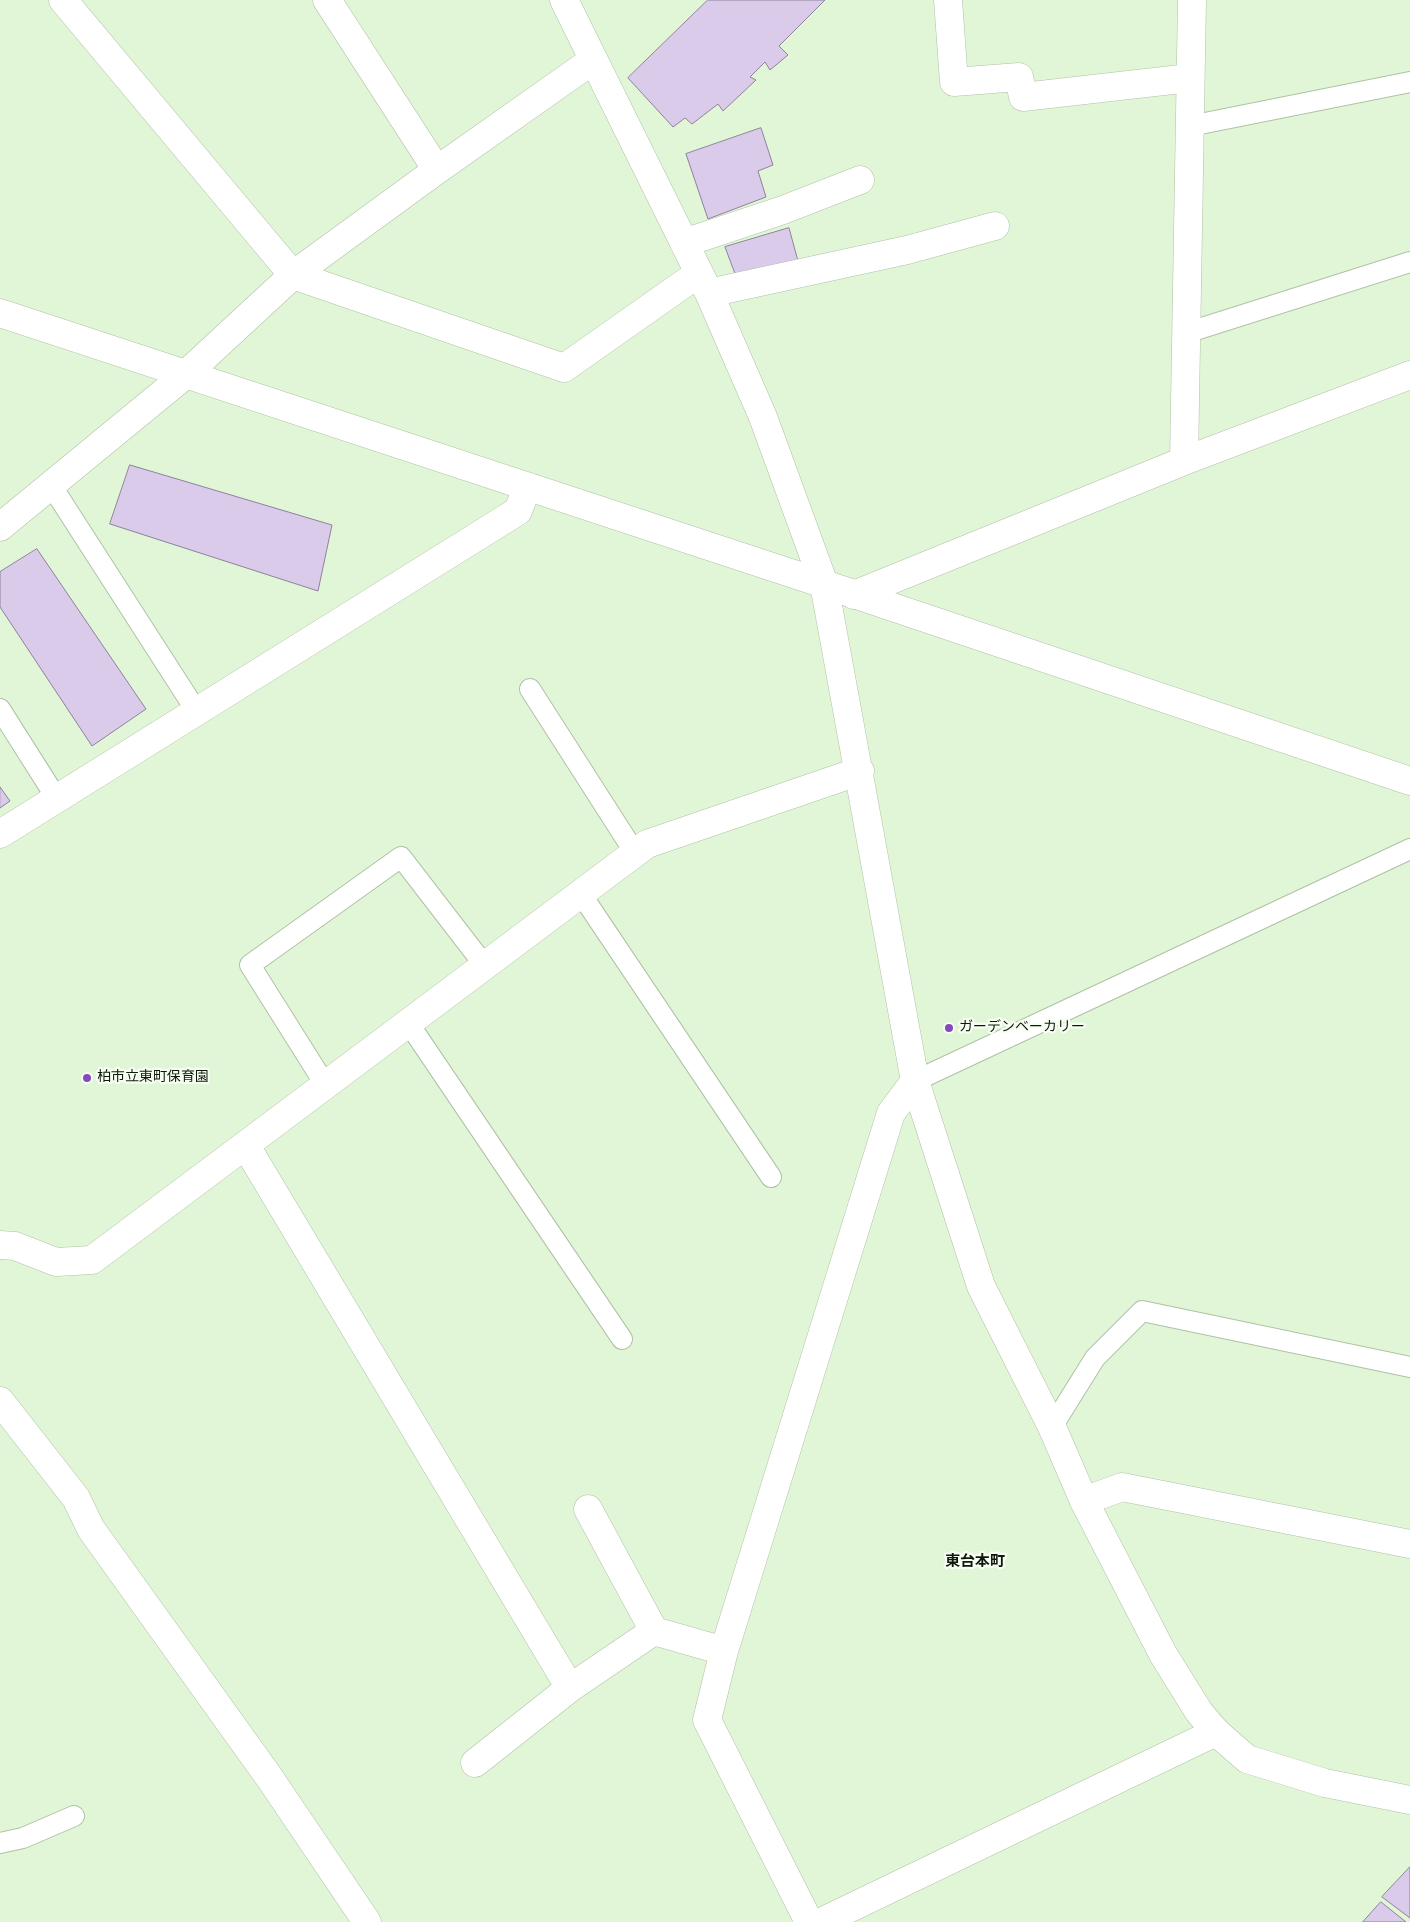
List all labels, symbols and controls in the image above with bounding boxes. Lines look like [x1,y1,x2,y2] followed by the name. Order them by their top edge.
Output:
[959,1020,1085,1036] place label: ガーデンベーカリー
[943,1022,955,1034] marker: ガーデンベーカリー
[97,1070,209,1086] place label: 柏市立東町保育園
[81,1072,93,1084] marker: 柏市立東町保育園
[945,1554,1005,1572] district label: 東台本町

